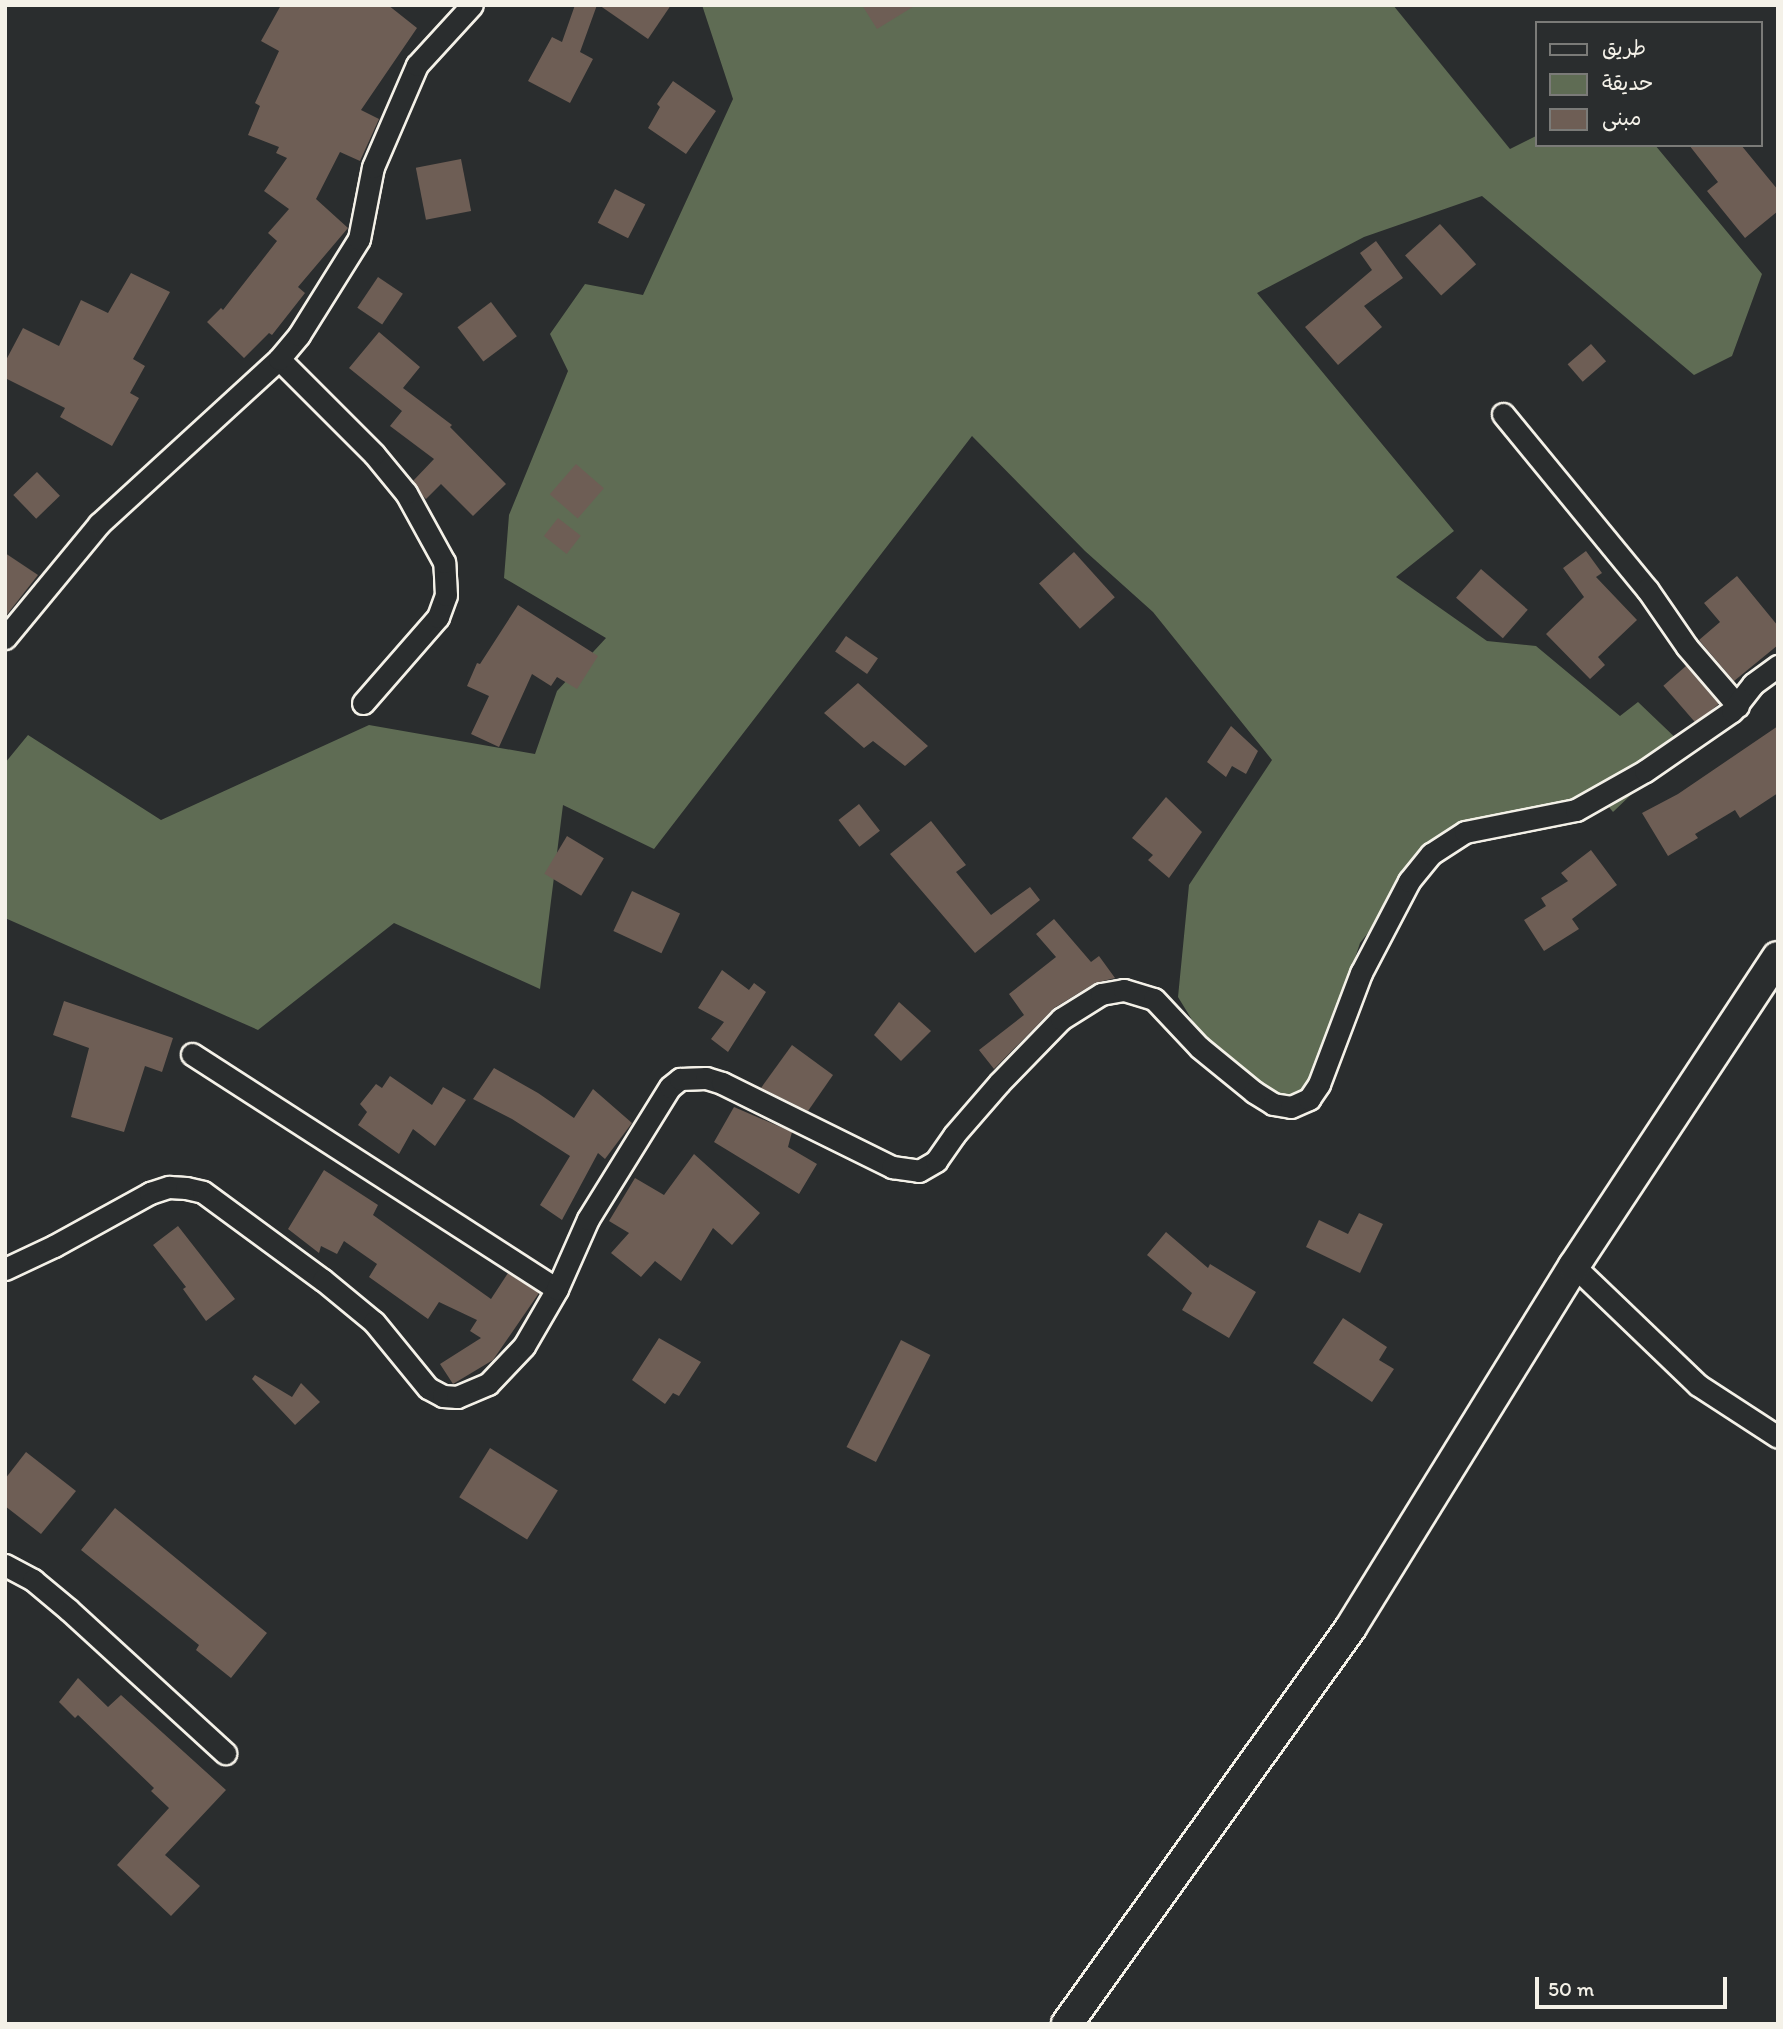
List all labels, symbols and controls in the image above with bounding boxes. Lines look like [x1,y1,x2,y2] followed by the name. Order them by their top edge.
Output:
[1534,21,1762,147] legend
[1602,35,1646,60] text: طريق
[1602,70,1653,95] text: حديقة
[1602,105,1641,130] text: مبنى
[1538,1962,1730,2006] scale bar
[1548,1976,1594,2001] text: 50 m

